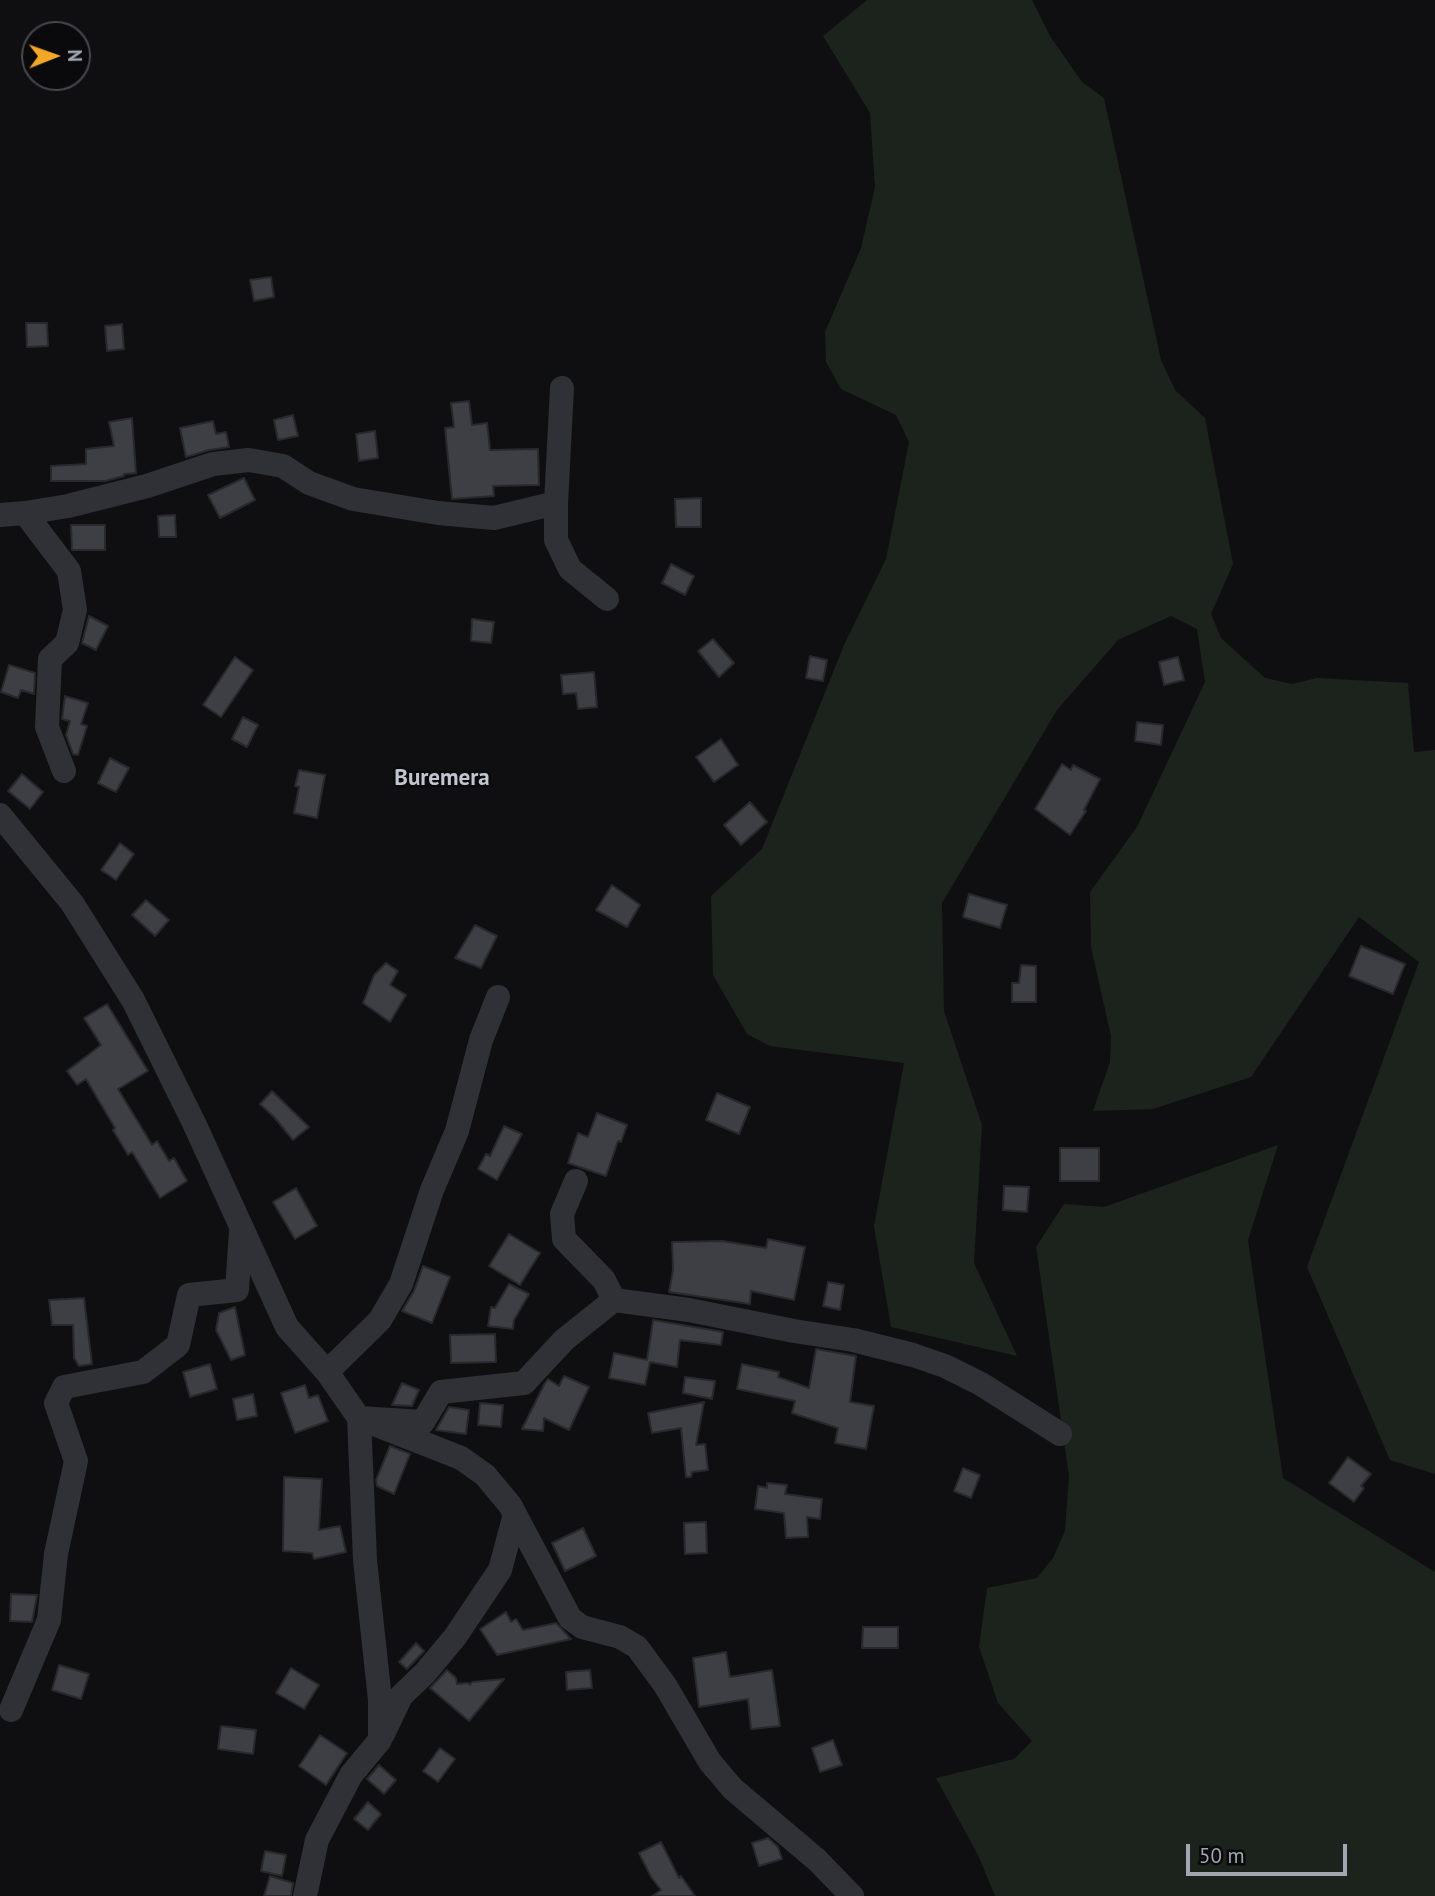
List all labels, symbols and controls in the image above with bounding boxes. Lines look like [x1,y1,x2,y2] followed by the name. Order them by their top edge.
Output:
[21,21,91,91] north arrow
[63,49,87,62] text: N
[394,764,490,792] district label: Buremera
[1190,1829,1351,1873] scale bar
[1199,1842,1245,1869] text: 50 m

